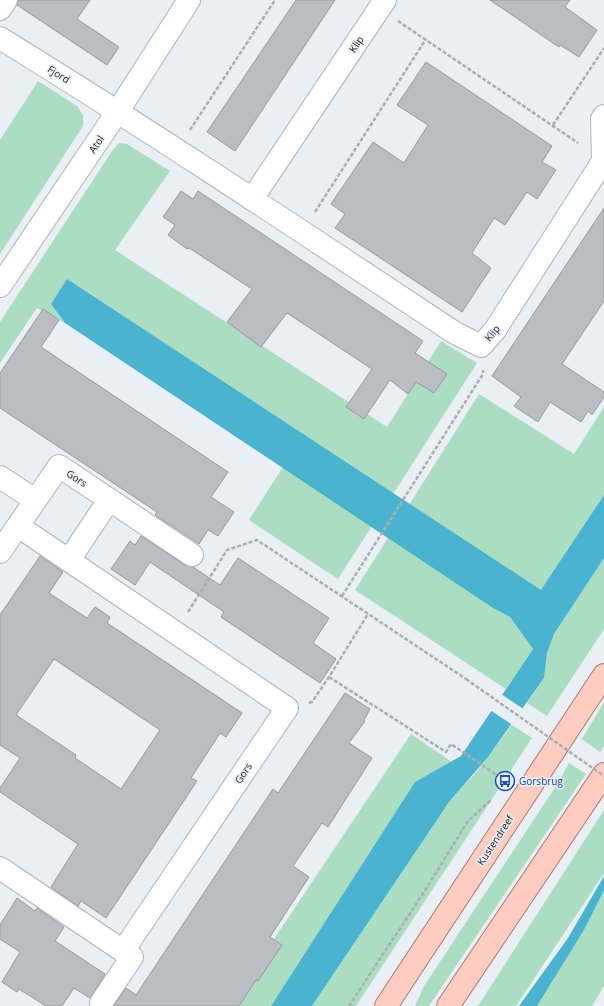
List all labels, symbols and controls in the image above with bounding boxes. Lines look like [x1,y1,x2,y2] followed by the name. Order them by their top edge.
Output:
[345,33,367,55] street label: Klip
[45,62,73,86] street label: Fjord
[85,132,107,156] street label: Atol
[481,322,503,344] street label: Klip
[64,466,90,490] street label: Gors
[231,760,255,786] street label: Gors
[494,770,516,792] bus stop icon: Gorsbrug
[519,774,563,788] place label: Gorsbrug
[474,812,517,868] street label: Kustendreef

